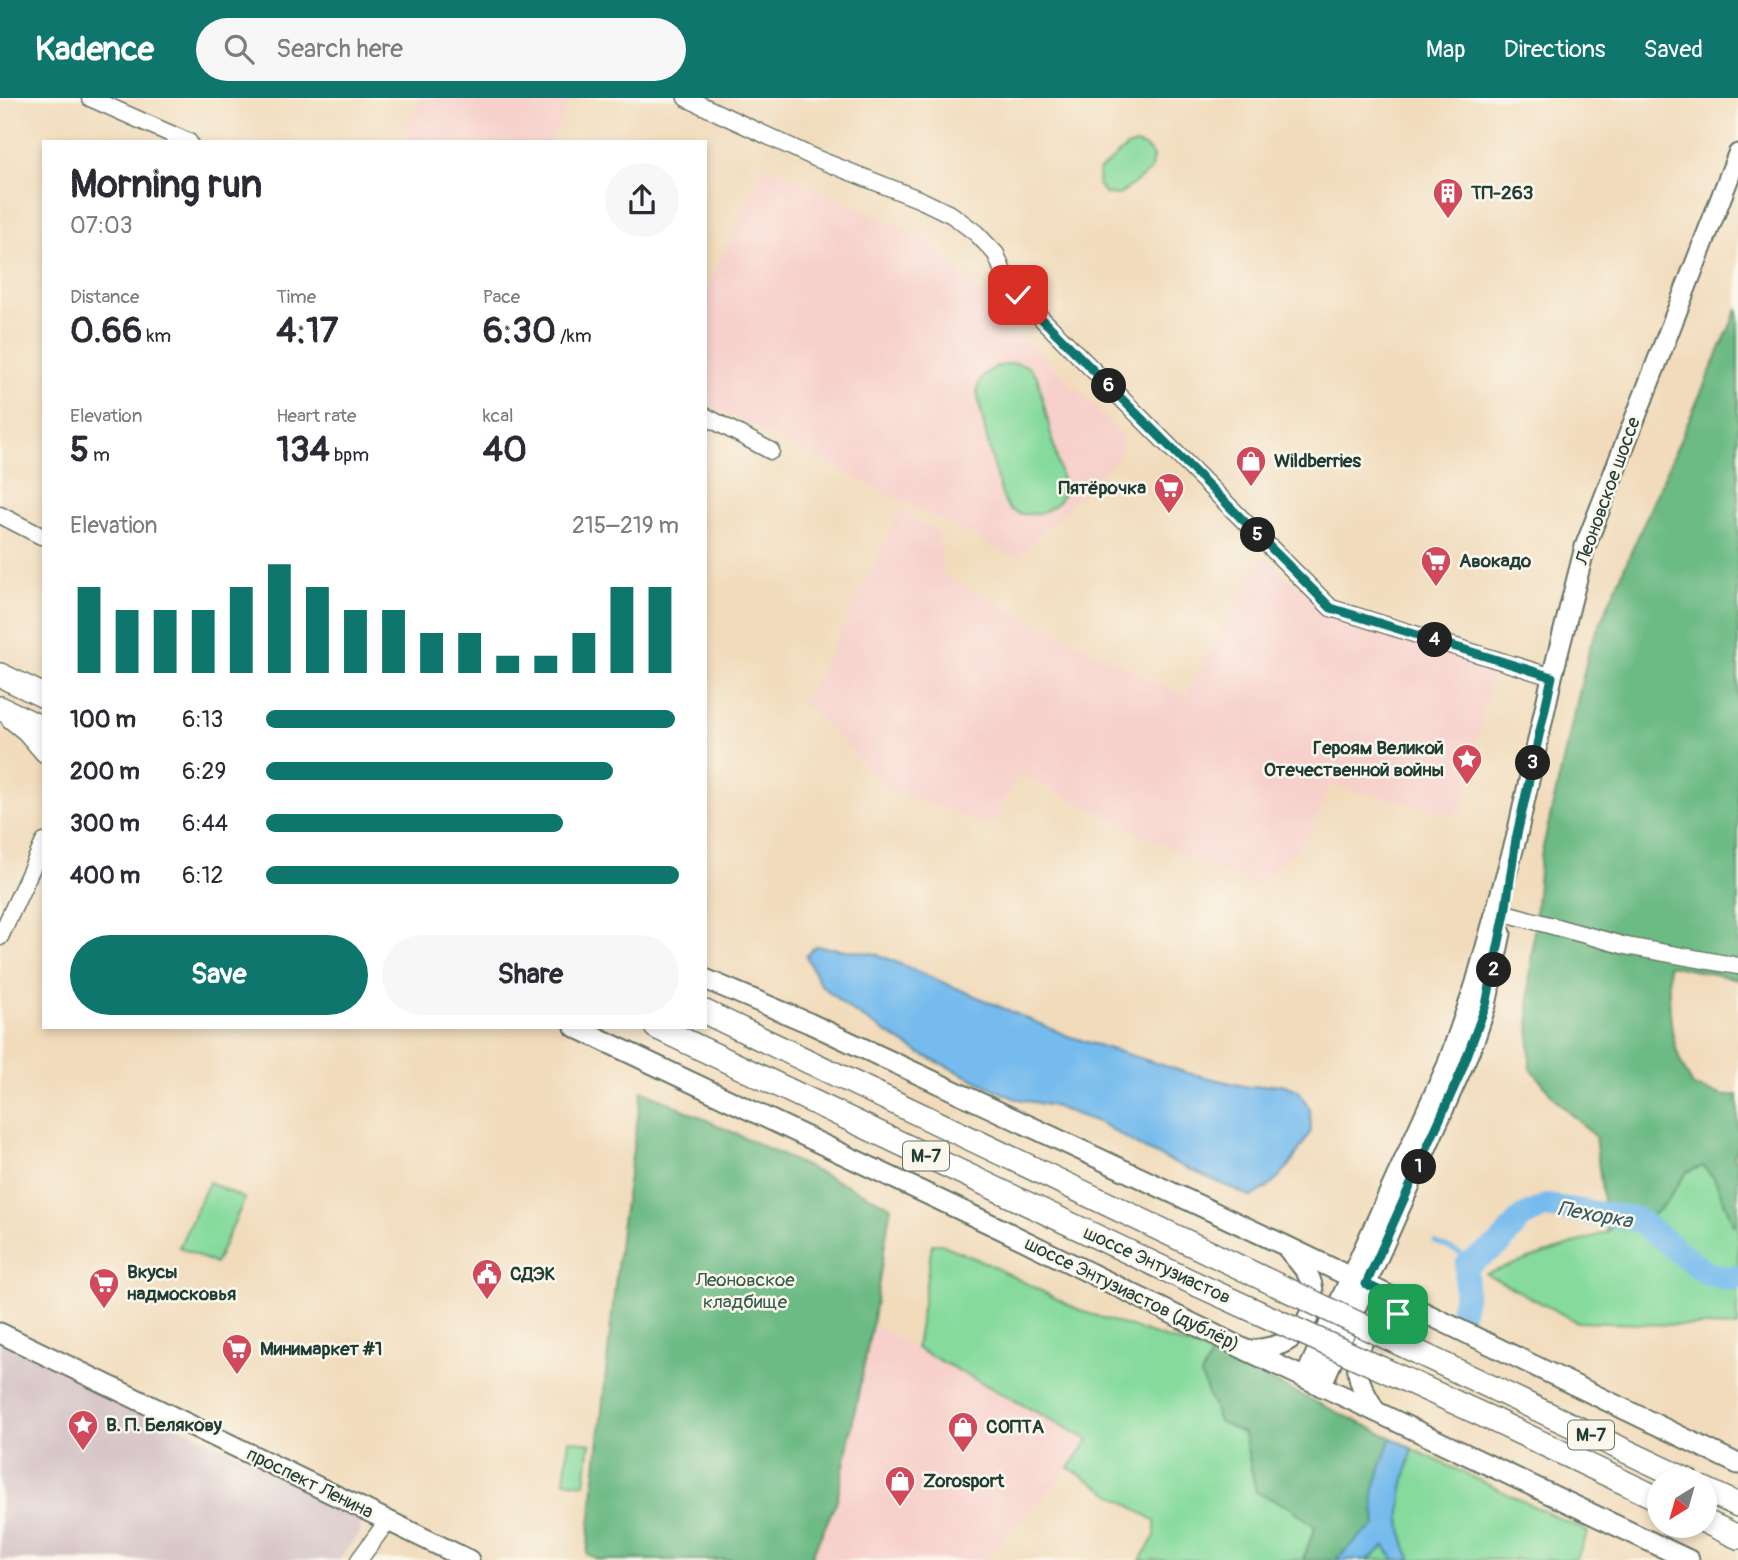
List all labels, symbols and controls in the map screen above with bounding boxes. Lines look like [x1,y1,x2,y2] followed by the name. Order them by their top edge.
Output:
[196,18,686,81] search box
[35,29,154,70] text: Kadence
[220,30,258,68] icon: search
[276,33,403,65] text: Search here
[1426,35,1466,64] text: Map
[1504,35,1605,64] text: Directions
[1643,35,1703,64] text: Saved
[70,161,262,209] text: Morning run
[605,163,679,237] button: share
[1431,176,1465,220] building icon: ТП-263
[1470,181,1533,205] place label: ТП-263
[70,211,133,240] text: 07:03
[988,265,1048,325] pin
[999,276,1037,314] icon: check
[70,285,139,309] text: Distance
[276,285,316,309] text: Time
[483,285,520,309] text: Pace
[70,309,142,353] text: 0.66
[276,309,338,353] text: 4:17
[483,309,556,353] text: 6:30
[142,324,171,348] text: km
[556,324,592,348] text: /km
[1092,368,1126,404] pin: 6
[1103,373,1114,397] text: 6
[70,404,142,428] text: Elevation
[276,404,356,428] text: Heart rate
[483,404,514,428] text: kcal
[1570,413,1646,569] street label: Леоновское шоссе
[70,428,89,472] text: 5
[276,428,330,472] text: 134
[483,428,527,472] text: 40
[89,443,110,467] text: m
[330,443,369,467] text: bpm
[1234,444,1268,488] shop icon: Wildberries
[1274,449,1361,473] place label: Wildberries
[1152,471,1186,515] supermarket icon: Пятёрочка
[1058,476,1146,500] place label: Пятёрочка
[70,511,158,540] text: Elevation
[572,511,679,540] text: 215–219 m
[1240,518,1276,552] pin: 5
[1252,522,1263,546] text: 5
[1419,544,1453,588] supermarket icon: Авокадо
[1459,549,1532,573] place label: Авокадо
[1418,622,1452,658] pin: 4
[1429,627,1440,651] text: 4
[70,705,136,734] text: 100 m
[182,705,223,734] text: 6:13
[1264,736,1444,782] place label: Героям Великой Отечественной войны
[1450,742,1484,786] place icon: Героям Великой Отечественной войны
[1516,746,1550,780] pin: 3
[1527,750,1538,774] text: 3
[70,757,140,786] text: 200 m
[182,757,226,786] text: 6:29
[70,809,140,838] text: 300 m
[182,809,228,838] text: 6:44
[70,861,140,890] text: 400 m
[182,861,223,890] text: 6:12
[70,935,368,1015] button: Save
[382,935,679,1015] button: Share
[1476,952,1512,988] pin: 2
[1488,957,1499,981] text: 2
[903,1142,949,1170] road number: М-7
[1402,1150,1436,1184] pin: 1
[1415,1154,1422,1178] text: 1
[1556,1195,1636,1235] water label: Пехорка
[1080,1220,1234,1310] street label: шоссе Энтузиастов
[1021,1231,1243,1357] street label: шоссе Энтузиастов (дублёр)
[470,1257,504,1301] public building icon: СДЭК
[127,1260,236,1306] place label: Вкусы надмосковья
[510,1262,556,1286] place label: СДЭК
[87,1266,121,1310] supermarket icon: Вкусы надмосковья
[694,1268,795,1314] park label: Леоновское кладбище
[1368,1284,1428,1344] pin
[1379,1295,1417,1333] icon: arrive
[220,1332,254,1376] supermarket icon: Минимаркет #1
[260,1337,383,1361] place label: Минимаркет #1
[66,1408,100,1452] place icon: В. П. Белякову
[946,1410,980,1454] shop icon: СОПТА
[106,1413,223,1437] place label: В. П. Белякову
[986,1415,1045,1439] place label: СОПТА
[1568,1420,1614,1450] road number: М-7
[243,1442,377,1524] street label: проспект Ленина
[883,1464,917,1508] shop icon: Zorosport
[1647,1468,1717,1538] north arrow
[1647,1468,1717,1538] map controls
[923,1469,1005,1493] place label: Zorosport

